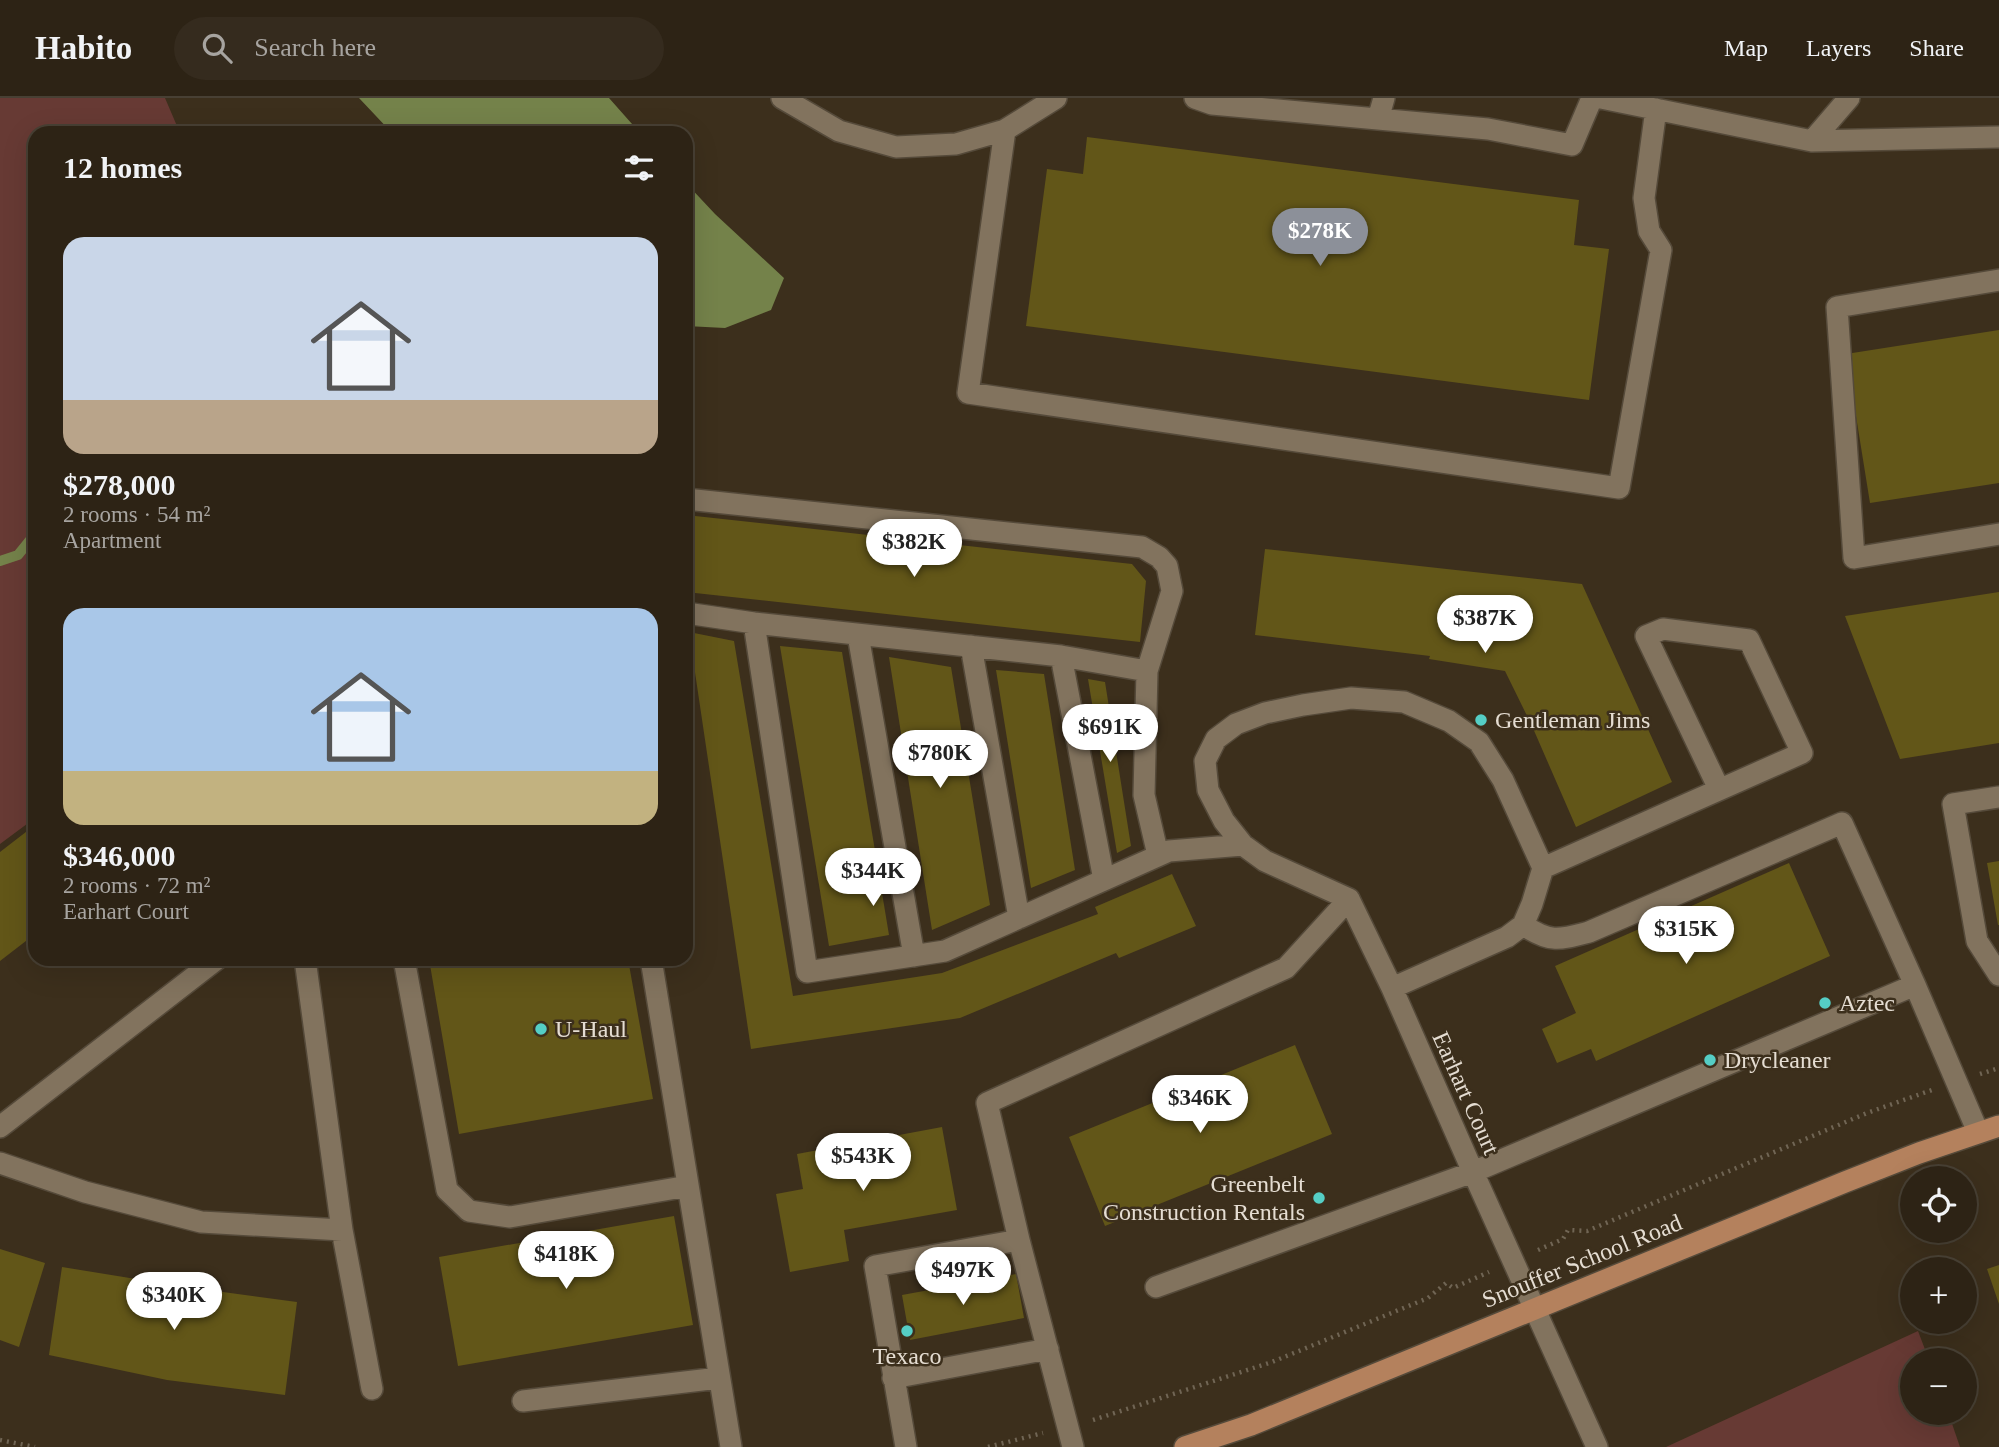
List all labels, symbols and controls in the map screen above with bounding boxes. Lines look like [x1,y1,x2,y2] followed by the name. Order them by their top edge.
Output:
[174,17,664,80] search box
[198,29,236,67] icon: search
[35,30,132,66] text: Habito
[254,33,376,62] text: Search here
[1724,35,1768,61] text: Map
[1806,35,1871,61] text: Layers
[1909,35,1964,61] text: Share
[620,149,658,187] icon: filters
[63,151,182,184] text: 12 homes
[1271,208,1369,268] pin: $278K
[1288,218,1352,243] text: $278K
[298,283,424,409] icon: home
[63,468,176,501] text: $278,000
[63,502,210,527] text: 2 rooms · 54 m²
[865,519,963,579] pin: $382K
[63,528,161,553] text: Apartment
[882,529,946,554] text: $382K
[1436,596,1534,655] pin: $387K
[1453,605,1517,630] text: $387K
[298,654,424,780] icon: home
[1061,704,1159,764] pin: $691K
[1495,707,1650,733] place label: Gentleman Jims
[1473,712,1489,728] marker: Gentleman Jims
[1078,714,1142,739] text: $691K
[891,730,989,790] pin: $780K
[908,740,972,765] text: $780K
[63,839,176,872] text: $346,000
[824,848,922,908] pin: $344K
[841,858,905,883] text: $344K
[63,873,210,898] text: 2 rooms · 72 m²
[63,899,189,924] text: Earhart Court
[1637,906,1735,966] pin: $315K
[1654,916,1718,941] text: $315K
[1839,990,1895,1016] place label: Aztec
[1817,995,1833,1011] marker: Aztec
[555,1016,627,1042] place label: U-Haul
[533,1021,549,1037] marker: U-Haul
[1427,1028,1505,1159] street label: Earhart Court
[1724,1047,1831,1073] place label: Drycleaner
[1702,1052,1718,1068] marker: Drycleaner
[1151,1076,1249,1135] pin: $346K
[1168,1085,1232,1110] text: $346K
[814,1134,912,1193] pin: $543K
[831,1143,895,1168] text: $543K
[1900,1166,1977,1425] map controls
[1900,1166,1977,1243] button: locate
[1103,1171,1305,1225] place label: Greenbelt Construction Rentals
[1311,1190,1327,1206] marker: Greenbelt Construction Rentals
[1478,1209,1686,1313] street label: Snouffer School Road
[517,1232,615,1291] pin: $418K
[534,1241,598,1266] text: $418K
[914,1248,1012,1307] pin: $497K
[931,1257,995,1282] text: $497K
[1900,1257,1977,1334] button: +
[125,1272,223,1332] pin: $340K
[142,1282,206,1307] text: $340K
[899,1323,915,1339] marker: Texaco
[873,1343,941,1369] place label: Texaco
[1900,1348,1977,1425] button: −

